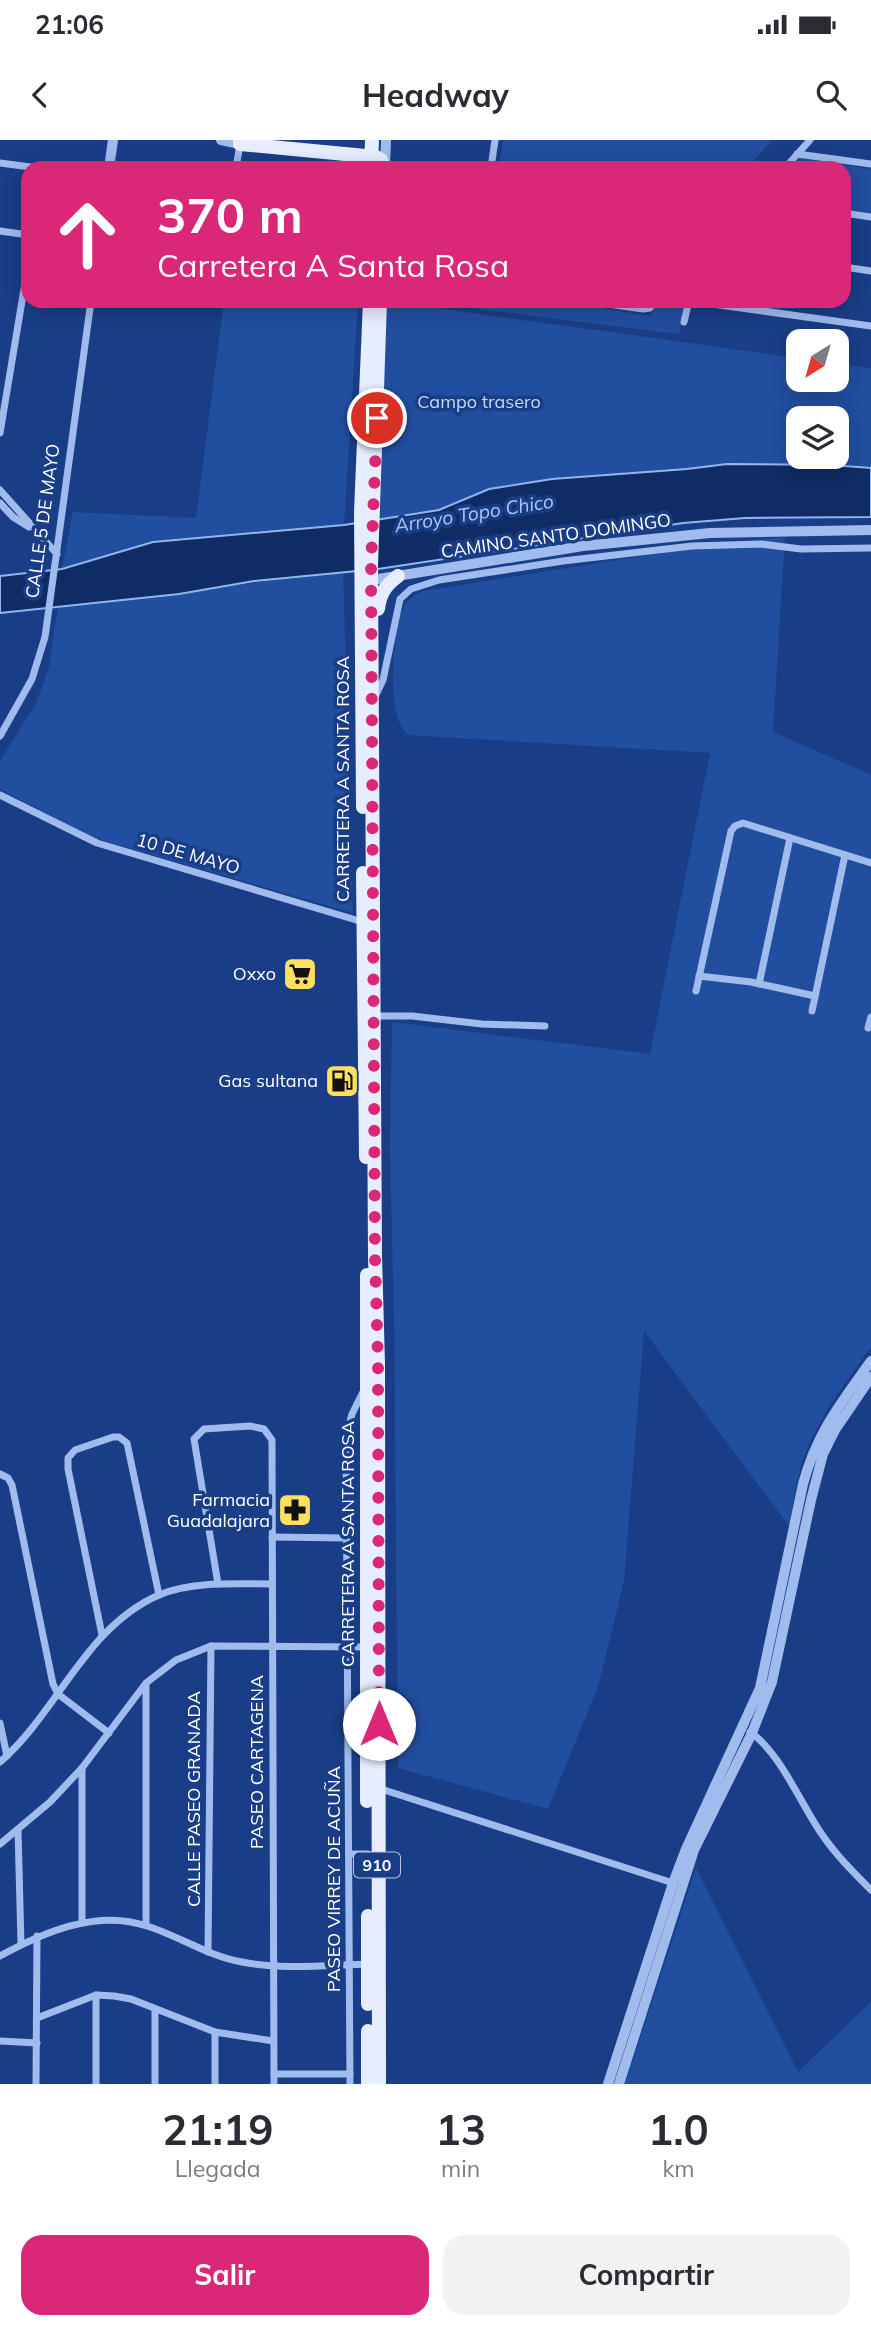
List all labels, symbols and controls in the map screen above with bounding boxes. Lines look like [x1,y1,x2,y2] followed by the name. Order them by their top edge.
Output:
[35,8,104,41] text: 21:06
[362,75,509,115] text: Headway
[21,76,59,114] icon: back
[812,76,850,114] icon: search
[157,184,303,245] text: 370 m
[42,189,133,280] icon: ahead
[157,245,509,285] text: Carretera A Santa Rosa
[786,329,849,392] north arrow
[786,329,849,469] map controls
[347,388,407,448] pin
[417,390,541,413] park label: Campo trasero
[358,399,396,437] icon: arrive
[786,406,849,469] button: layers
[20,442,65,600] street label: CALLE 5 DE MAYO
[392,489,555,538] water label: Arroyo Topo Chico
[440,508,672,563] street label: CAMINO SANTO DOMINGO
[331,656,354,902] street label: CARRETERA A SANTA ROSA
[134,828,243,879] street label: 10 DE MAYO
[281,955,319,993] supermarket icon: Oxxo
[233,962,276,985] place label: Oxxo
[323,1062,361,1100] fuel station icon: Gas sultana
[218,1069,318,1092] place label: Gas sultana
[336,1421,359,1667] street label: CARRETERA A SANTA ROSA
[167,1488,270,1532] place label: Farmacia Guadalajara
[276,1491,314,1529] pharmacy icon: Farmacia Guadalajara
[245,1675,268,1849] street label: PASEO CARTAGENA
[342,1687,416,1761] position arrow
[182,1691,205,1907] street label: CALLE PASEO GRANADA
[322,1766,345,1992] street label: PASEO VIRREY DE ACUÑA
[354,1852,400,1877] road number: 910
[162,2103,273,2156] text: 21:19
[435,2103,486,2156] text: 13
[648,2103,709,2156] text: 1.0
[175,2154,261,2183] text: Llegada
[441,2154,480,2183] text: min
[662,2154,694,2183] text: km
[21,2235,429,2315] button: Salir
[443,2235,850,2315] button: Compartir

